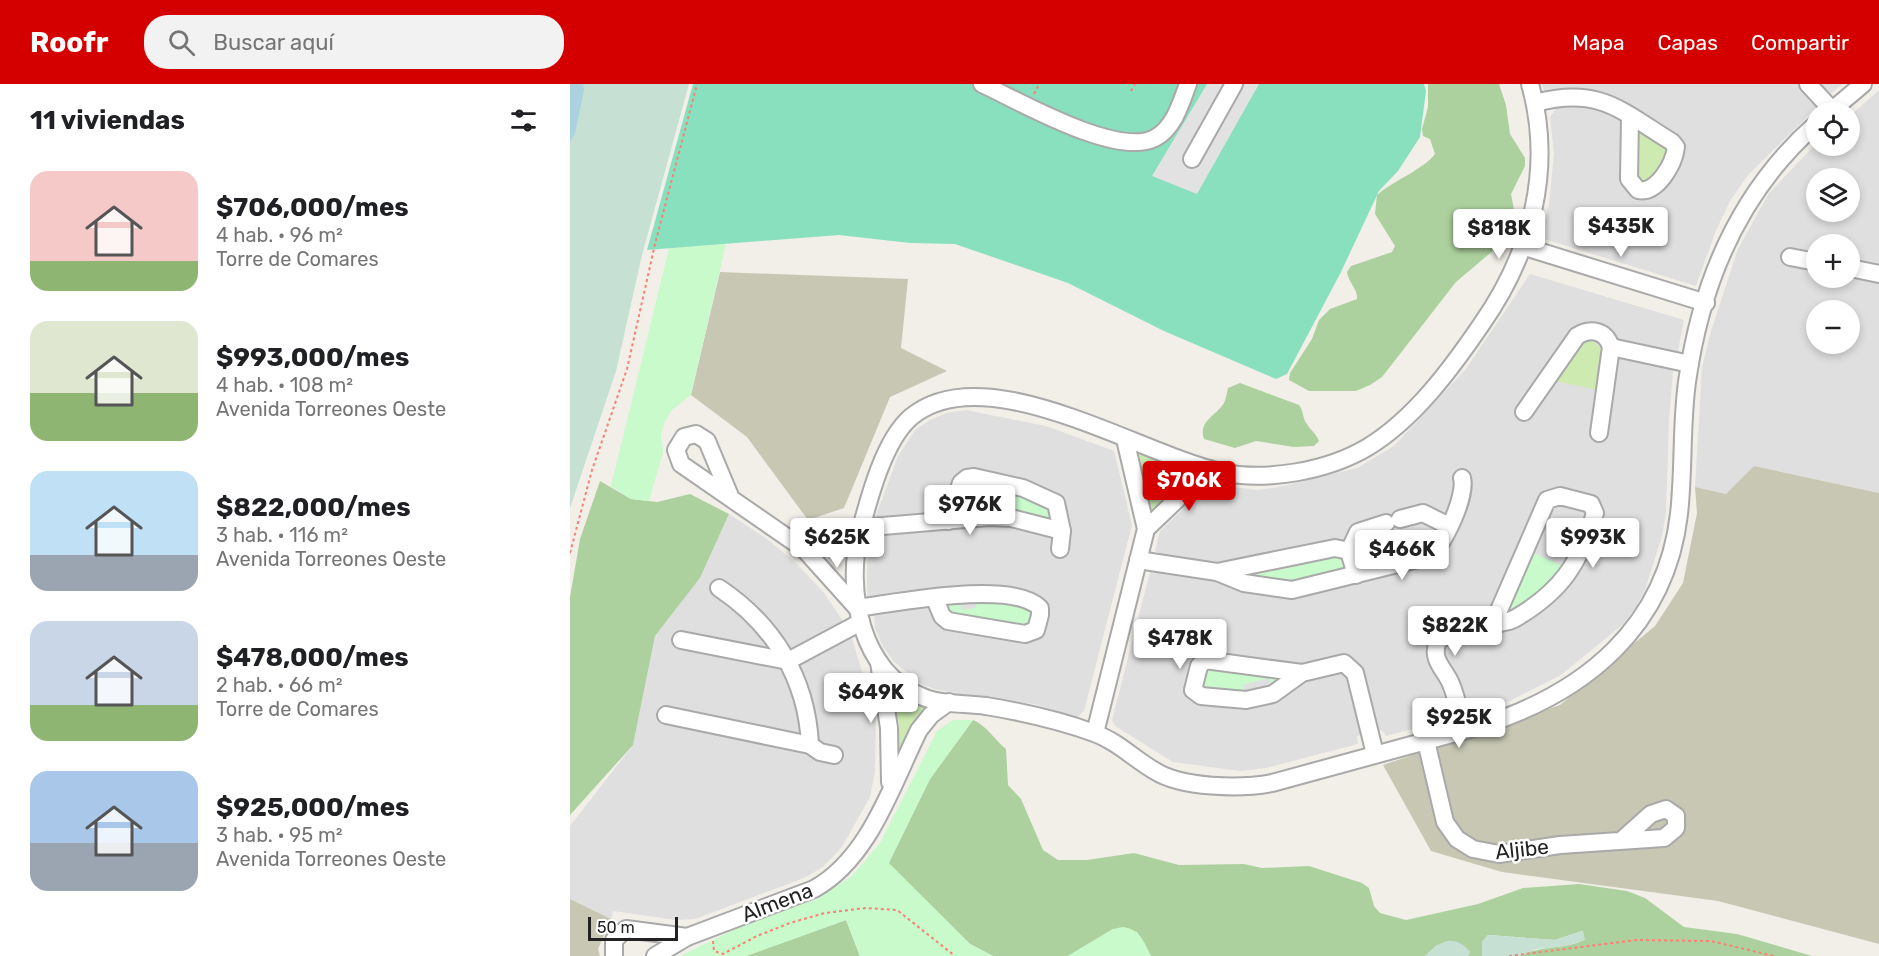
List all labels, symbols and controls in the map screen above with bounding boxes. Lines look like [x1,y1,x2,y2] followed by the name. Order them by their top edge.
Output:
[144,15,564,69] search box
[30,26,108,59] text: Roofr
[165,26,198,59] icon: search
[213,29,334,56] text: Buscar aquí
[1572,30,1625,55] text: Mapa
[1658,30,1718,55] text: Capas
[1751,30,1849,55] text: Compartir
[1806,102,1860,354] map controls
[1806,102,1860,156] button: locate
[507,104,540,137] icon: filters
[30,105,185,136] text: 11 viviendas
[1806,168,1860,222] button: layers
[216,192,409,223] text: $706,000/mes
[78,195,150,267] icon: home
[1579,207,1663,258] pin: $435K
[1457,209,1541,260] pin: $818K
[1588,214,1654,238] text: $435K
[1467,216,1531,240] text: $818K
[216,223,343,247] text: 4 hab. · 96 m²
[1806,234,1860,288] button: +
[216,247,379,271] text: Torre de Comares
[1806,300,1860,354] button: −
[216,342,410,373] text: $993,000/mes
[78,345,150,417] icon: home
[216,373,353,397] text: 4 hab. · 108 m²
[216,397,446,421] text: Avenida Torreones Oeste
[1147,461,1231,512] pin: $706K
[1157,468,1221,492] text: $706K
[928,485,1012,536] pin: $976K
[216,492,411,523] text: $822,000/mes
[938,492,1002,516] text: $976K
[78,495,150,567] icon: home
[795,518,879,569] pin: $625K
[1551,518,1635,569] pin: $993K
[216,523,348,547] text: 3 hab. · 116 m²
[804,525,870,549] text: $625K
[1560,525,1626,549] text: $993K
[1360,530,1444,581] pin: $466K
[1369,537,1435,561] text: $466K
[216,547,446,571] text: Avenida Torreones Oeste
[1413,606,1497,657] pin: $822K
[1422,613,1488,637] text: $822K
[1138,619,1222,670] pin: $478K
[1148,626,1212,650] text: $478K
[216,642,409,673] text: $478,000/mes
[78,645,150,717] icon: home
[216,673,343,697] text: 2 hab. · 66 m²
[829,673,913,724] pin: $649K
[838,680,904,704] text: $649K
[216,697,379,721] text: Torre de Comares
[1417,698,1501,749] pin: $925K
[1426,705,1492,729] text: $925K
[216,792,409,823] text: $925,000/mes
[78,795,150,867] icon: home
[216,823,343,847] text: 3 hab. · 95 m²
[1494,834,1550,864] street label: Aljibe
[216,847,446,871] text: Avenida Torreones Oeste
[738,877,816,927] street label: Almena
[588,914,678,942] scale bar
[597,918,635,937] text: 50 m

